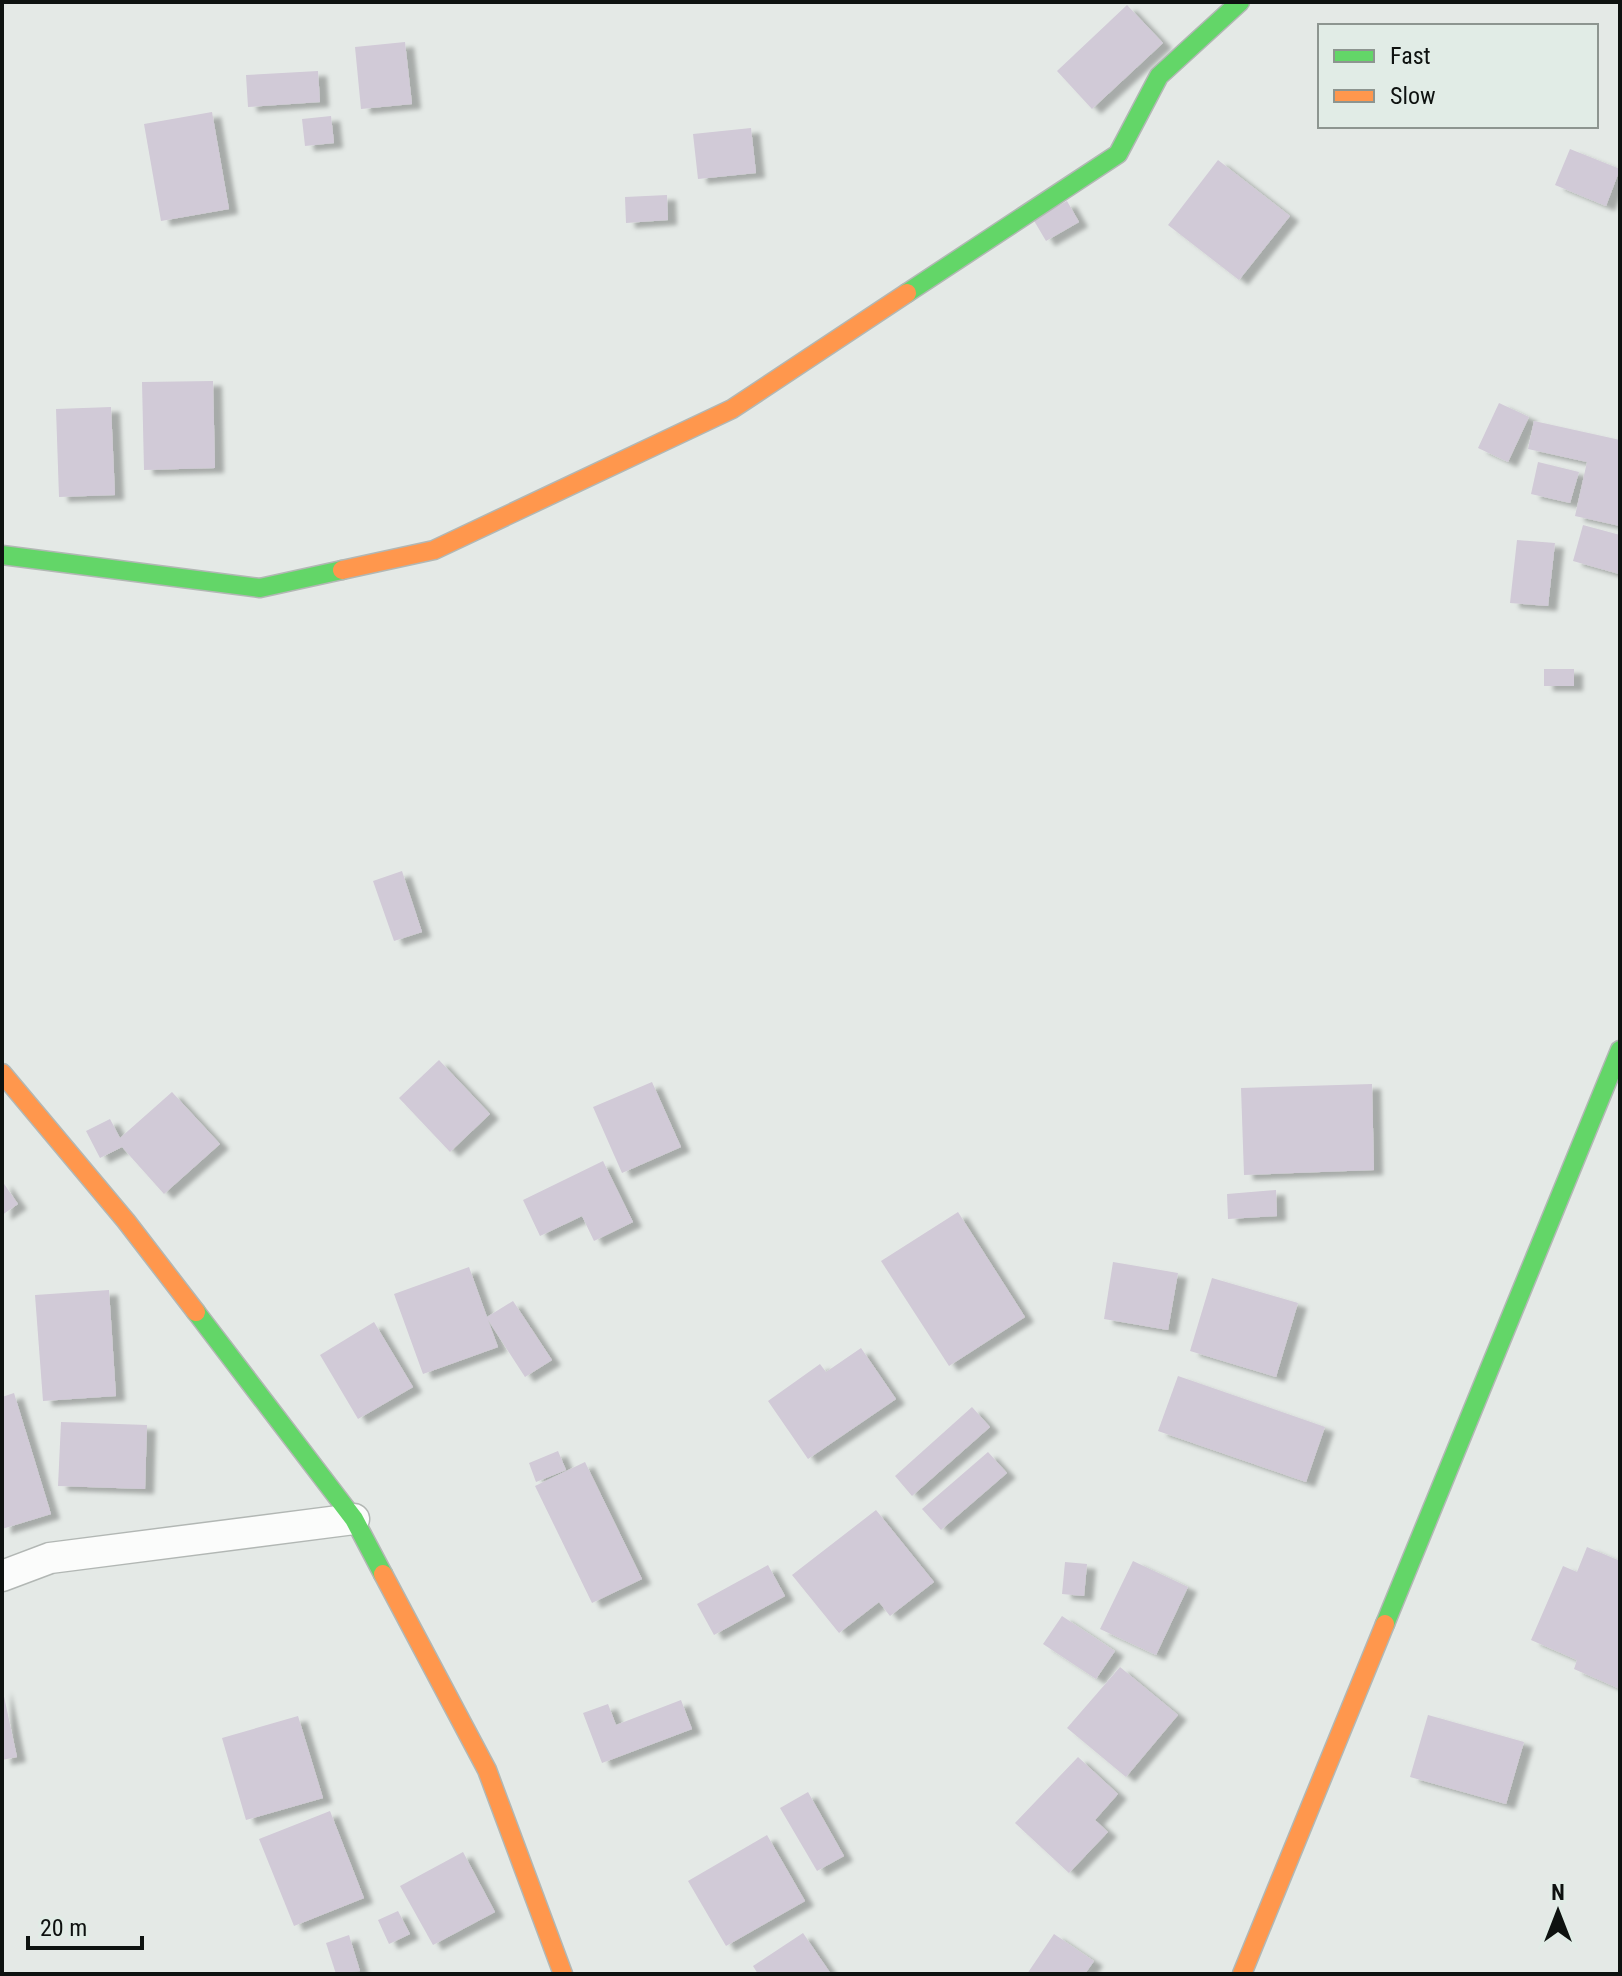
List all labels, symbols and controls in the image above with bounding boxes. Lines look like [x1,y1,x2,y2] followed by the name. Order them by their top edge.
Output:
[1318,24,1598,128] legend
[1390,42,1431,70] text: Fast
[1390,82,1436,110] text: Slow
[1518,1872,1598,1952] north arrow
[1551,1880,1565,1905] text: N
[28,1900,142,1950] scale bar
[40,1914,87,1942] text: 20 m

